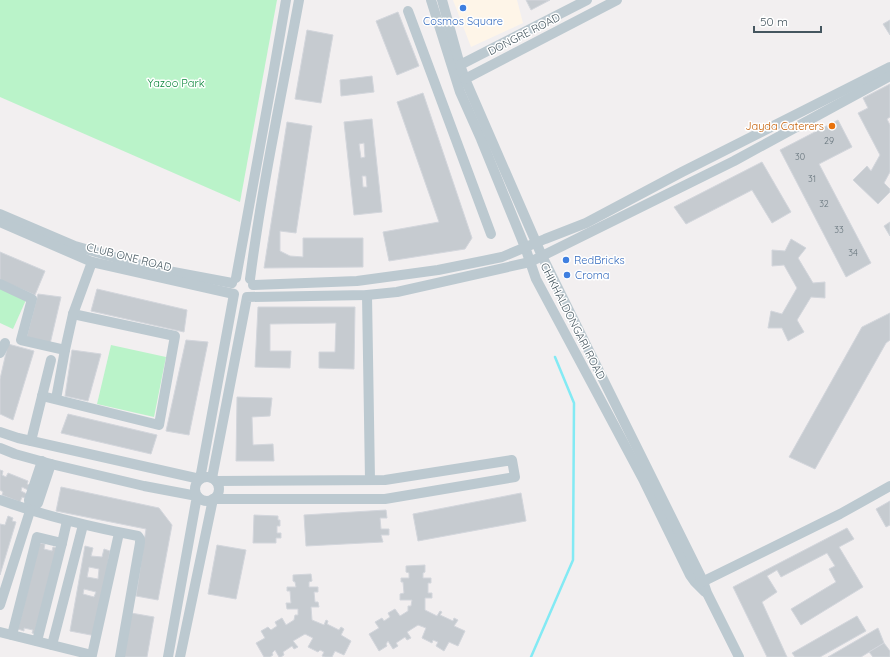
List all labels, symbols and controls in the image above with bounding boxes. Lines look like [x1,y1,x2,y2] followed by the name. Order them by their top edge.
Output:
[458,3,468,13] marker: Cosmos Square
[754,8,821,34] scale bar
[486,10,563,58] street label: DONGRE ROAD
[423,14,503,28] place label: Cosmos Square
[760,14,788,29] text: 50 m
[147,76,205,90] park label: Yazoo Park
[745,119,824,133] place label: Jayda Caterers
[827,121,837,131] marker: Jayda Caterers
[824,135,834,146] house number: 29
[795,151,805,162] house number: 30
[808,173,816,184] house number: 31
[819,198,829,209] house number: 32
[834,224,844,235] house number: 33
[85,240,173,274] street label: CLUB ONE ROAD
[848,247,858,258] house number: 34
[574,253,625,267] place label: RedBricks
[561,255,571,265] marker: RedBricks
[537,260,609,382] street label: CHIKHALDONGARI ROAD
[575,268,610,282] place label: Croma
[562,270,572,280] marker: Croma

